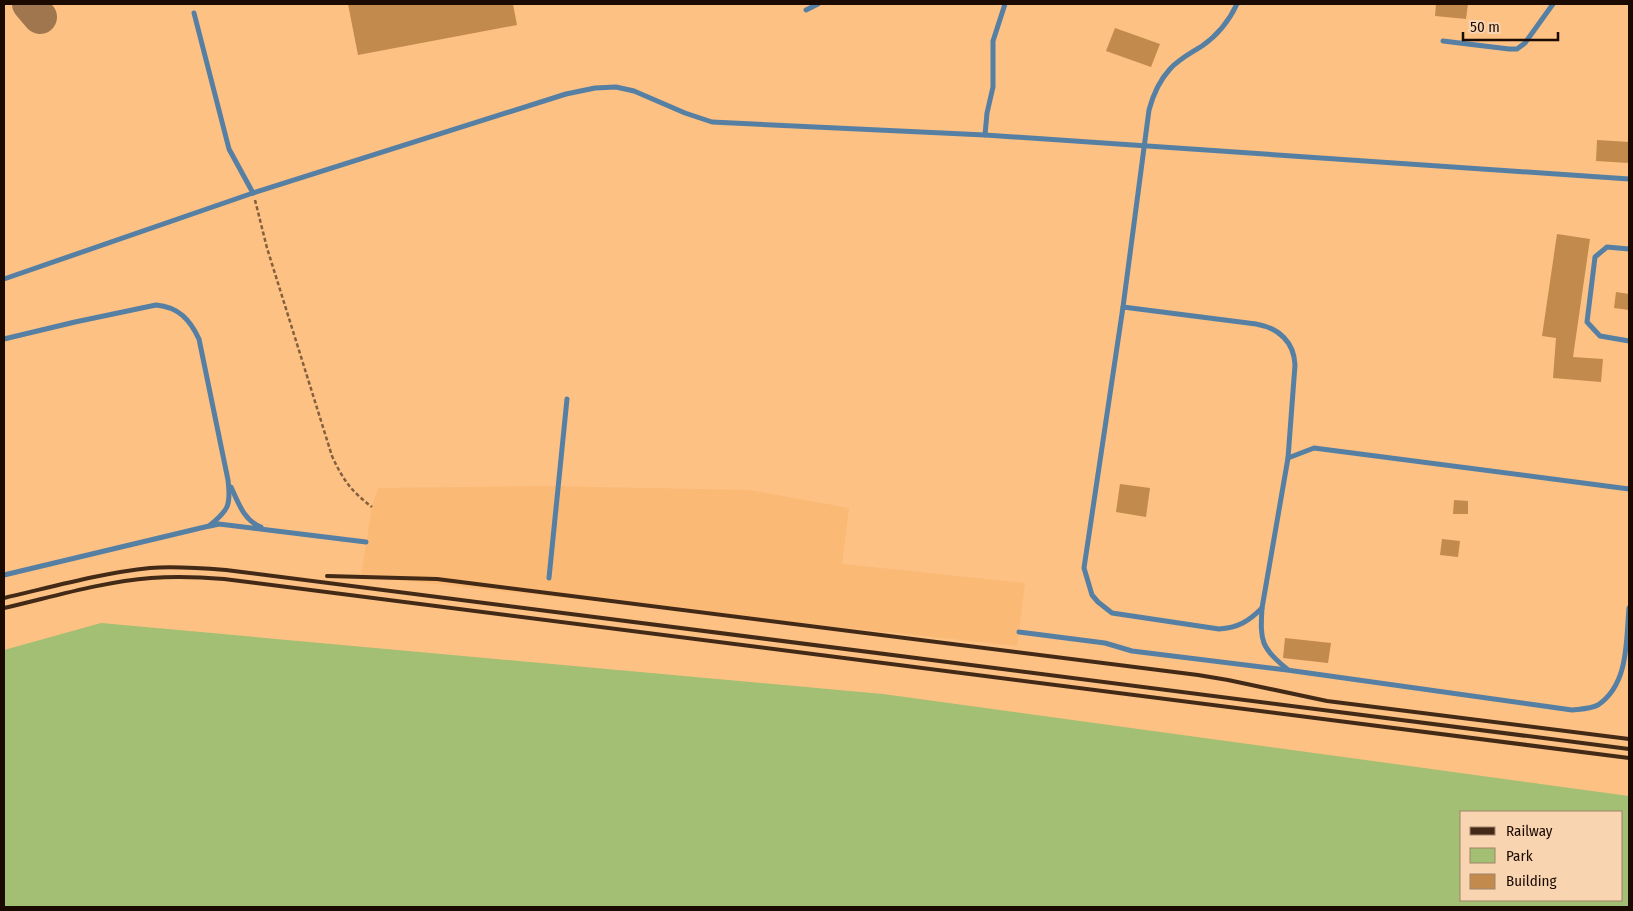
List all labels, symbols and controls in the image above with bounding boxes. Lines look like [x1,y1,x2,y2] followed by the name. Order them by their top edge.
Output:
[1463,10,1558,42] scale bar
[1470,18,1500,36] text: 50 m
[1460,811,1623,901] legend
[1506,822,1553,840] text: Railway
[1506,847,1533,865] text: Park
[1506,872,1557,890] text: Building

